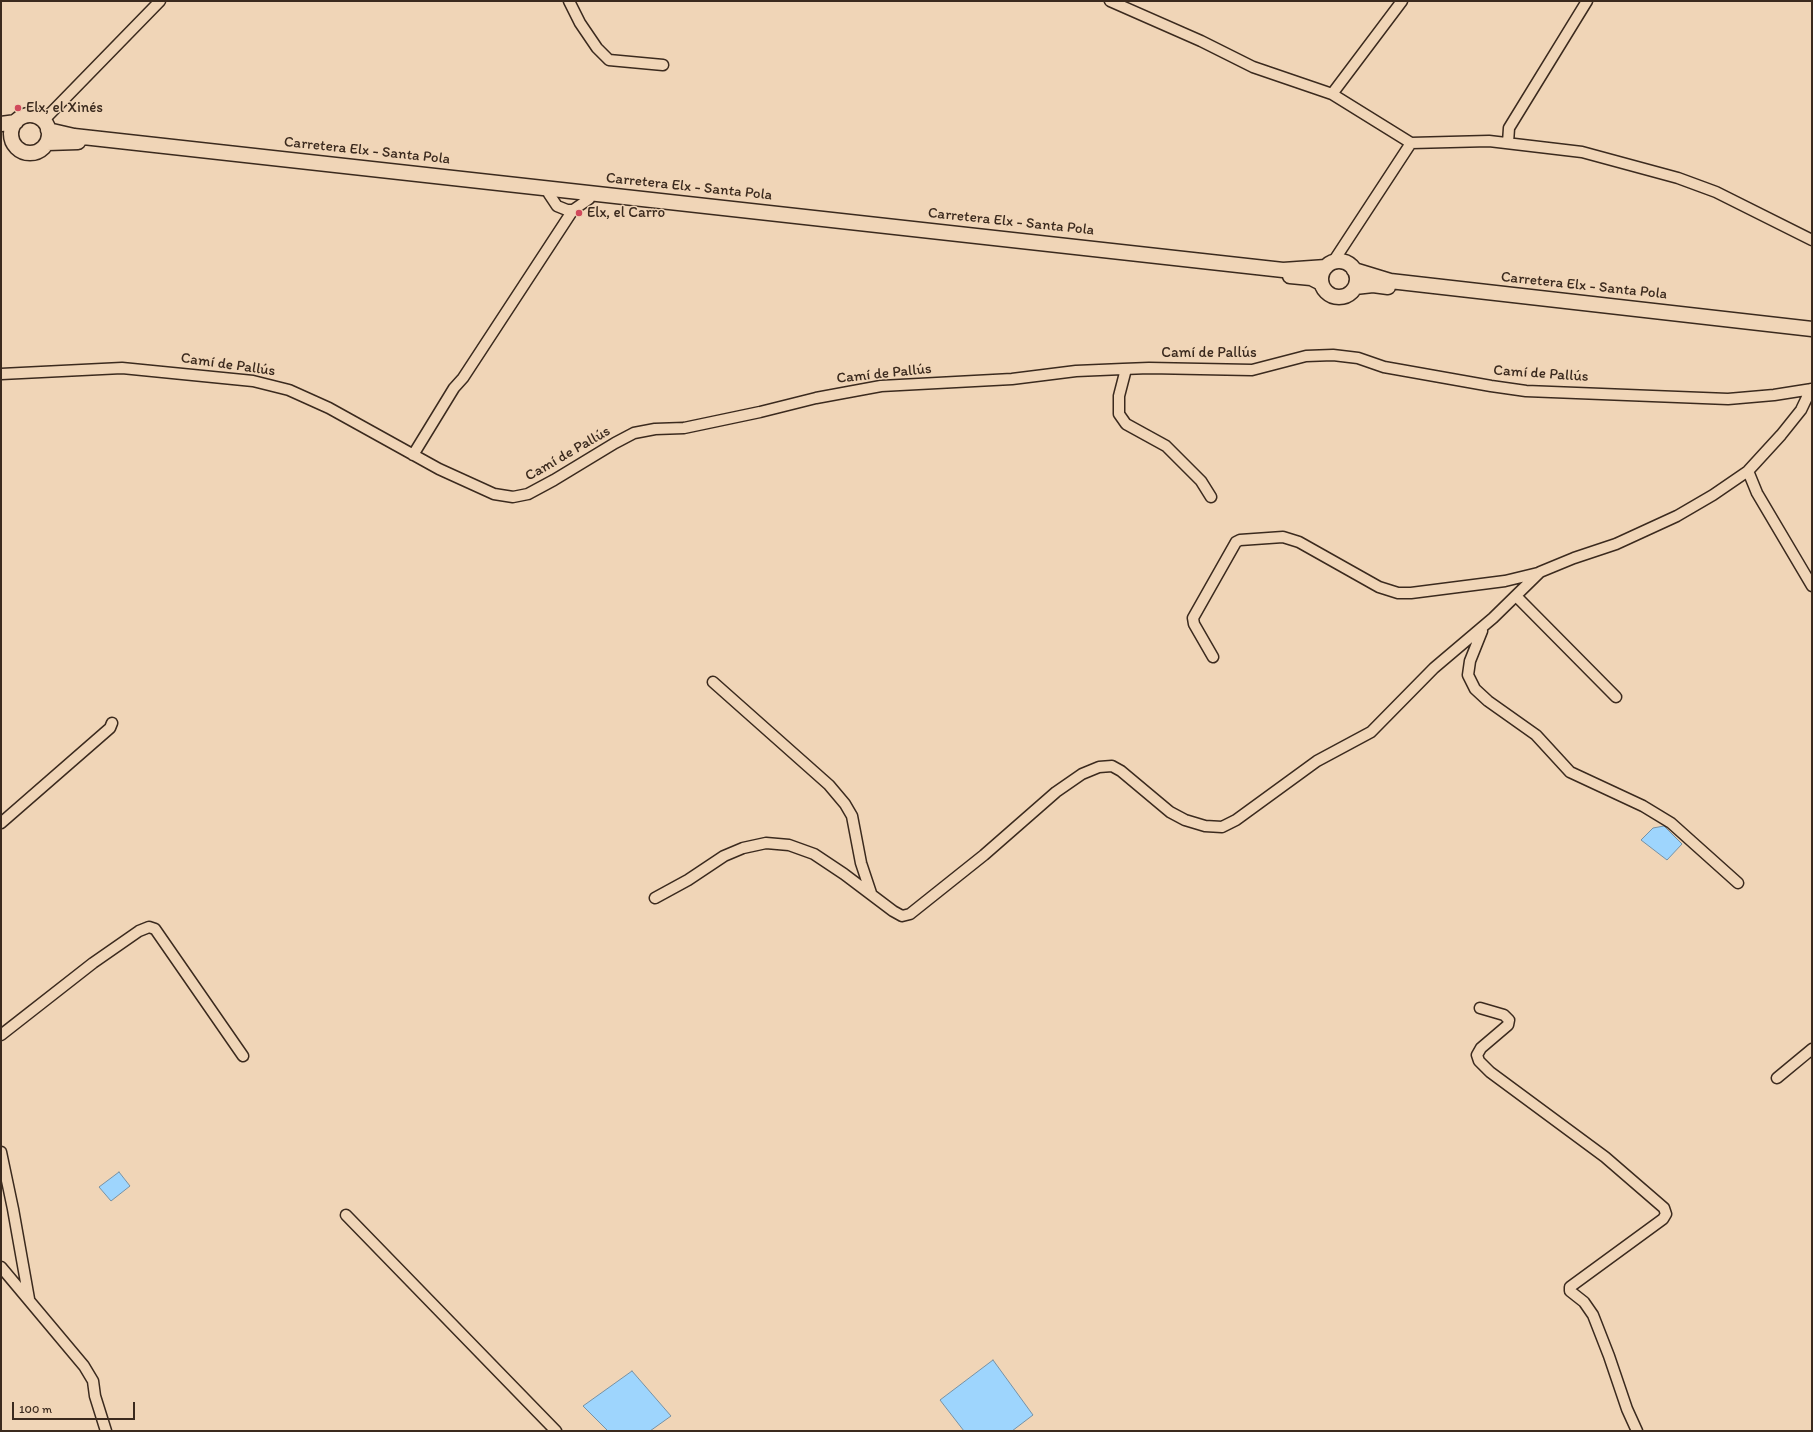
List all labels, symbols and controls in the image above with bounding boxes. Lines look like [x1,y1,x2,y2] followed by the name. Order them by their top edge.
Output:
[26,99,103,117] place label: Elx, el Xinés
[13,103,23,113] marker: Elx, el Xinés
[283,133,451,169] street label: Carretera Elx - Santa Pola
[605,169,773,205] street label: Carretera Elx - Santa Pola
[587,204,665,222] place label: Elx, el Carro
[927,204,1095,240] street label: Carretera Elx - Santa Pola
[574,208,584,218] marker: Elx, el Carro
[1500,268,1668,304] street label: Carretera Elx - Santa Pola
[1161,344,1257,362] street label: Camí de Pallús
[179,349,277,381] street label: Camí de Pallús
[836,360,932,388] street label: Camí de Pallús
[1493,362,1589,386] street label: Camí de Pallús
[522,422,614,486] street label: Camí de Pallús
[14,1394,137,1420] scale bar
[19,1402,52,1416] text: 100 m

